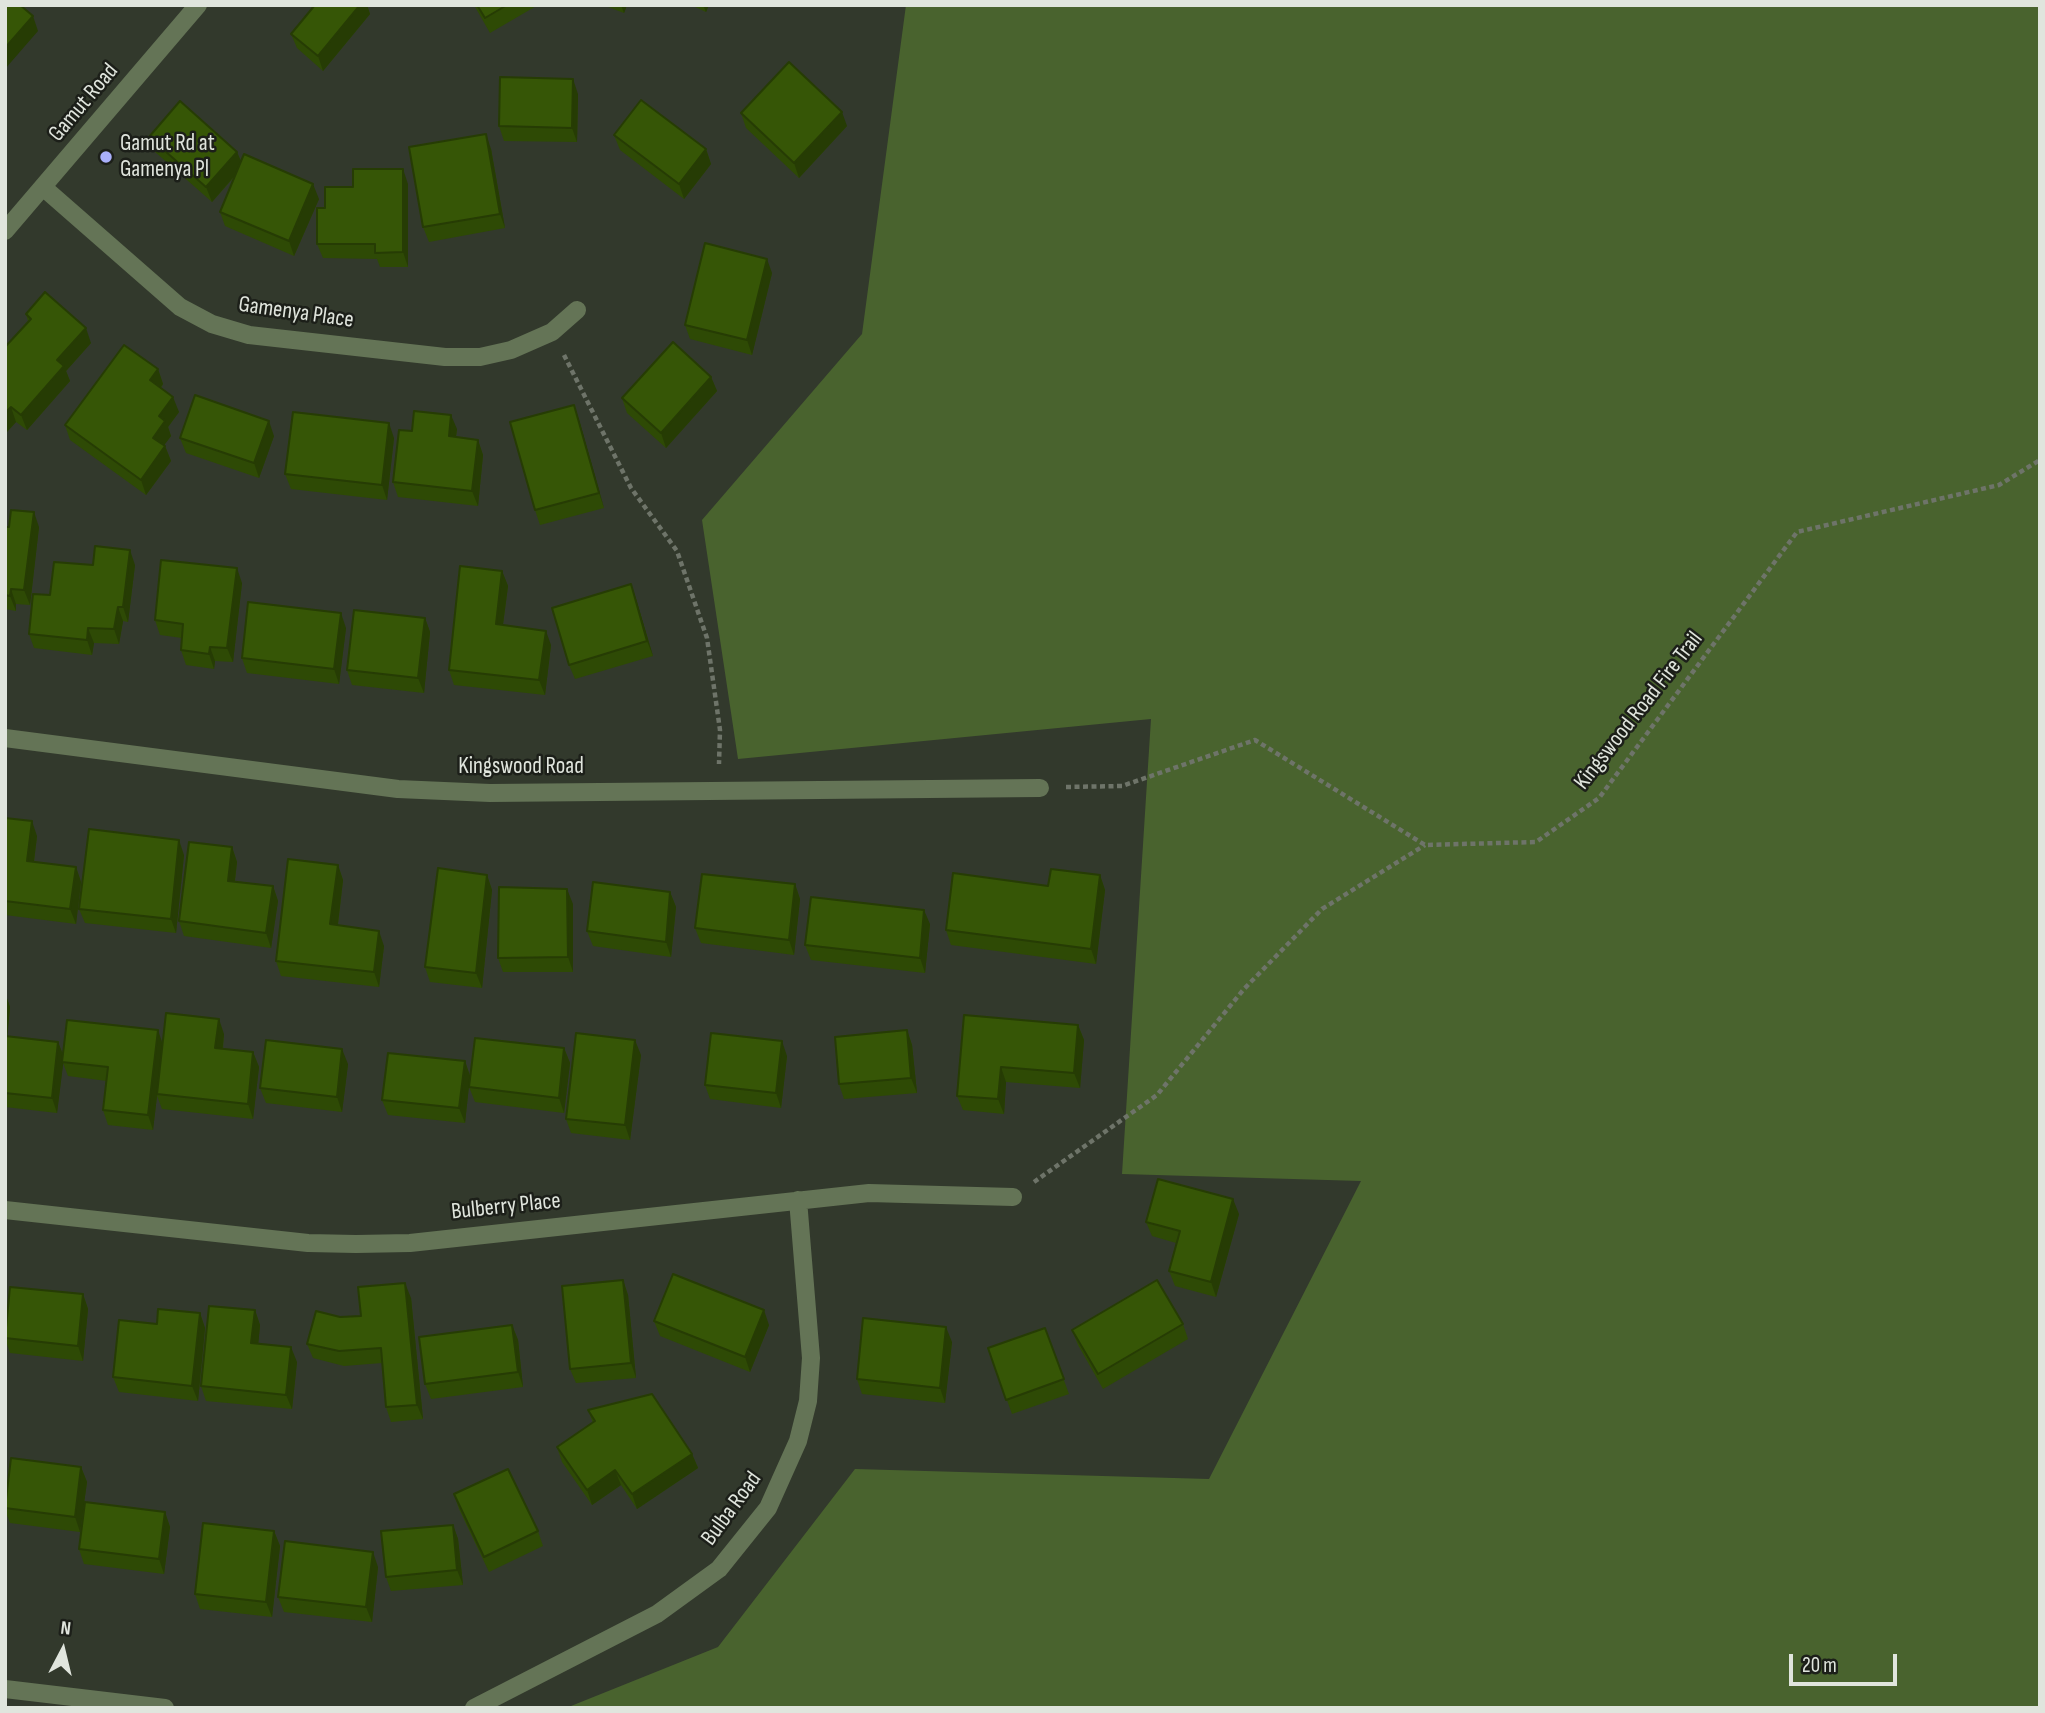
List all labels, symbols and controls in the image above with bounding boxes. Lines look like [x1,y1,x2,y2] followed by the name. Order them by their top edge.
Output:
[43,58,125,148] street label: Gamut Road
[120,130,215,184] place label: Gamut Rd at Gamenya Pl
[98,149,114,165] marker: Gamut Rd at Gamenya Pl
[237,291,355,335] street label: Gamenya Place
[1569,626,1709,796] street label: Kingswood Road Fire Trail
[458,753,584,781] street label: Kingswood Road
[450,1188,562,1226] street label: Bulberry Place
[696,1467,768,1551] street label: Bulba Road
[28,1615,98,1685] north arrow
[59,1617,72,1641] text: N
[1793,1640,1902,1684] scale bar
[1802,1653,1837,1678] text: 20 m

